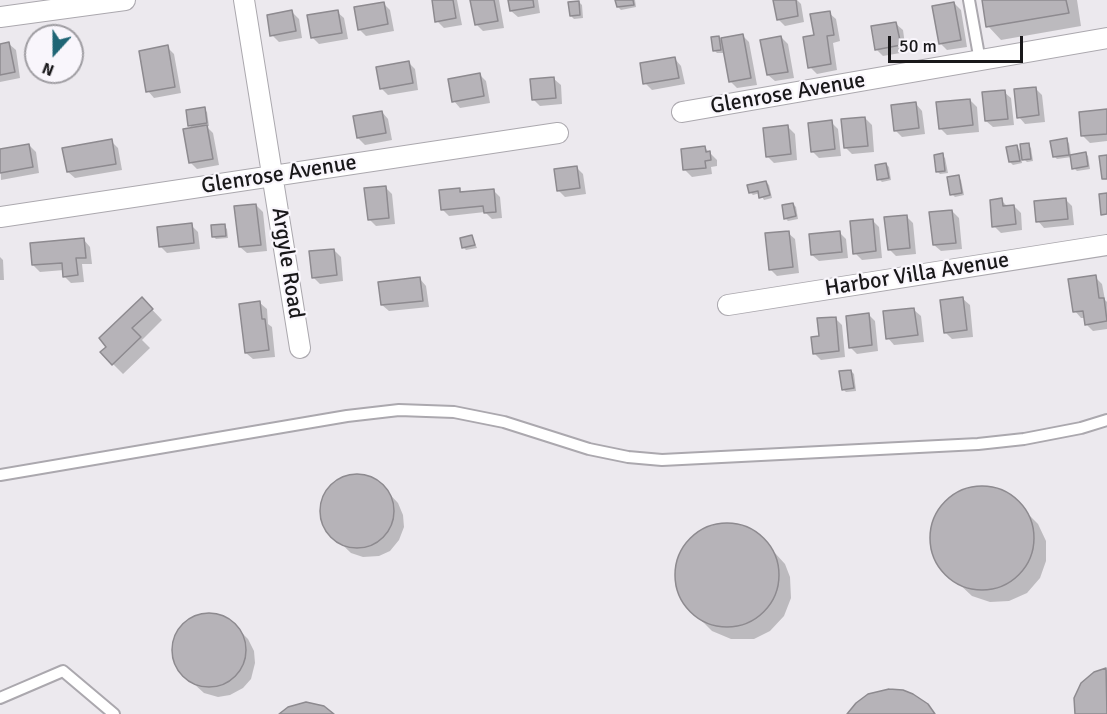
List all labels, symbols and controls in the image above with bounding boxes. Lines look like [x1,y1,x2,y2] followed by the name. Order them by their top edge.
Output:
[24,24,84,84] north arrow
[891,24,1026,62] scale bar
[899,35,937,57] text: 50 m
[39,58,57,80] text: N
[708,67,868,121] street label: Glenrose Avenue
[199,150,359,200] street label: Glenrose Avenue
[265,205,309,321] street label: Argyle Road
[823,247,1011,303] street label: Harbor Villa Avenue

